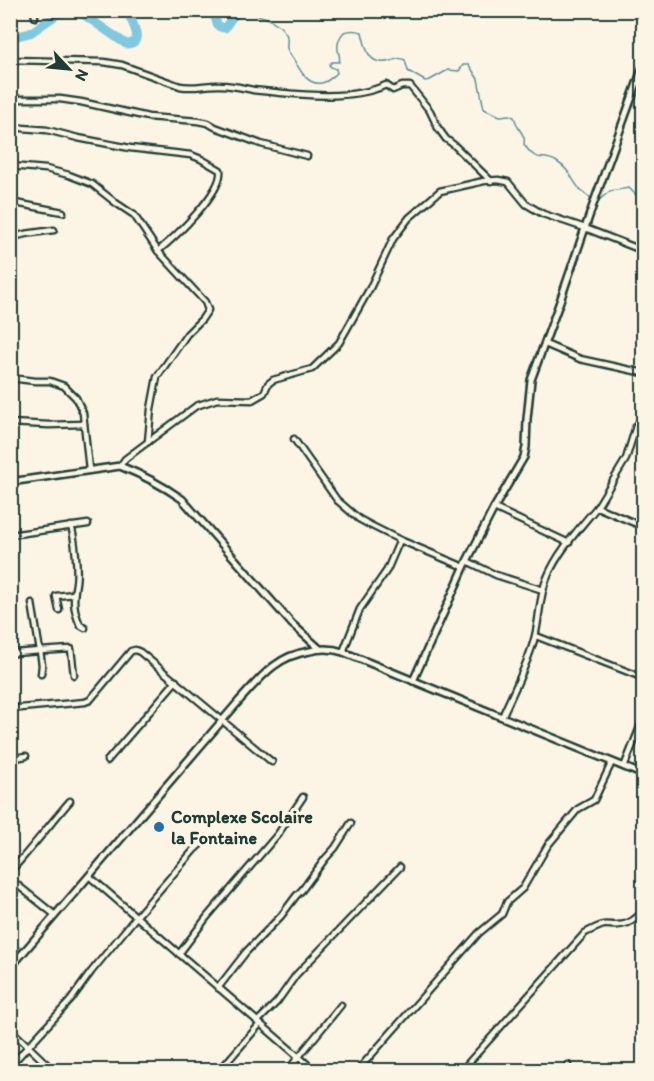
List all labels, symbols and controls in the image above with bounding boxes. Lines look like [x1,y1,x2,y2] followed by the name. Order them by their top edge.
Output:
[39,39,99,99] north arrow
[71,66,93,84] text: N
[171,806,313,849] place label: Complexe Scolaire la Fontaine
[152,820,166,834] marker: Complexe Scolaire la Fontaine

